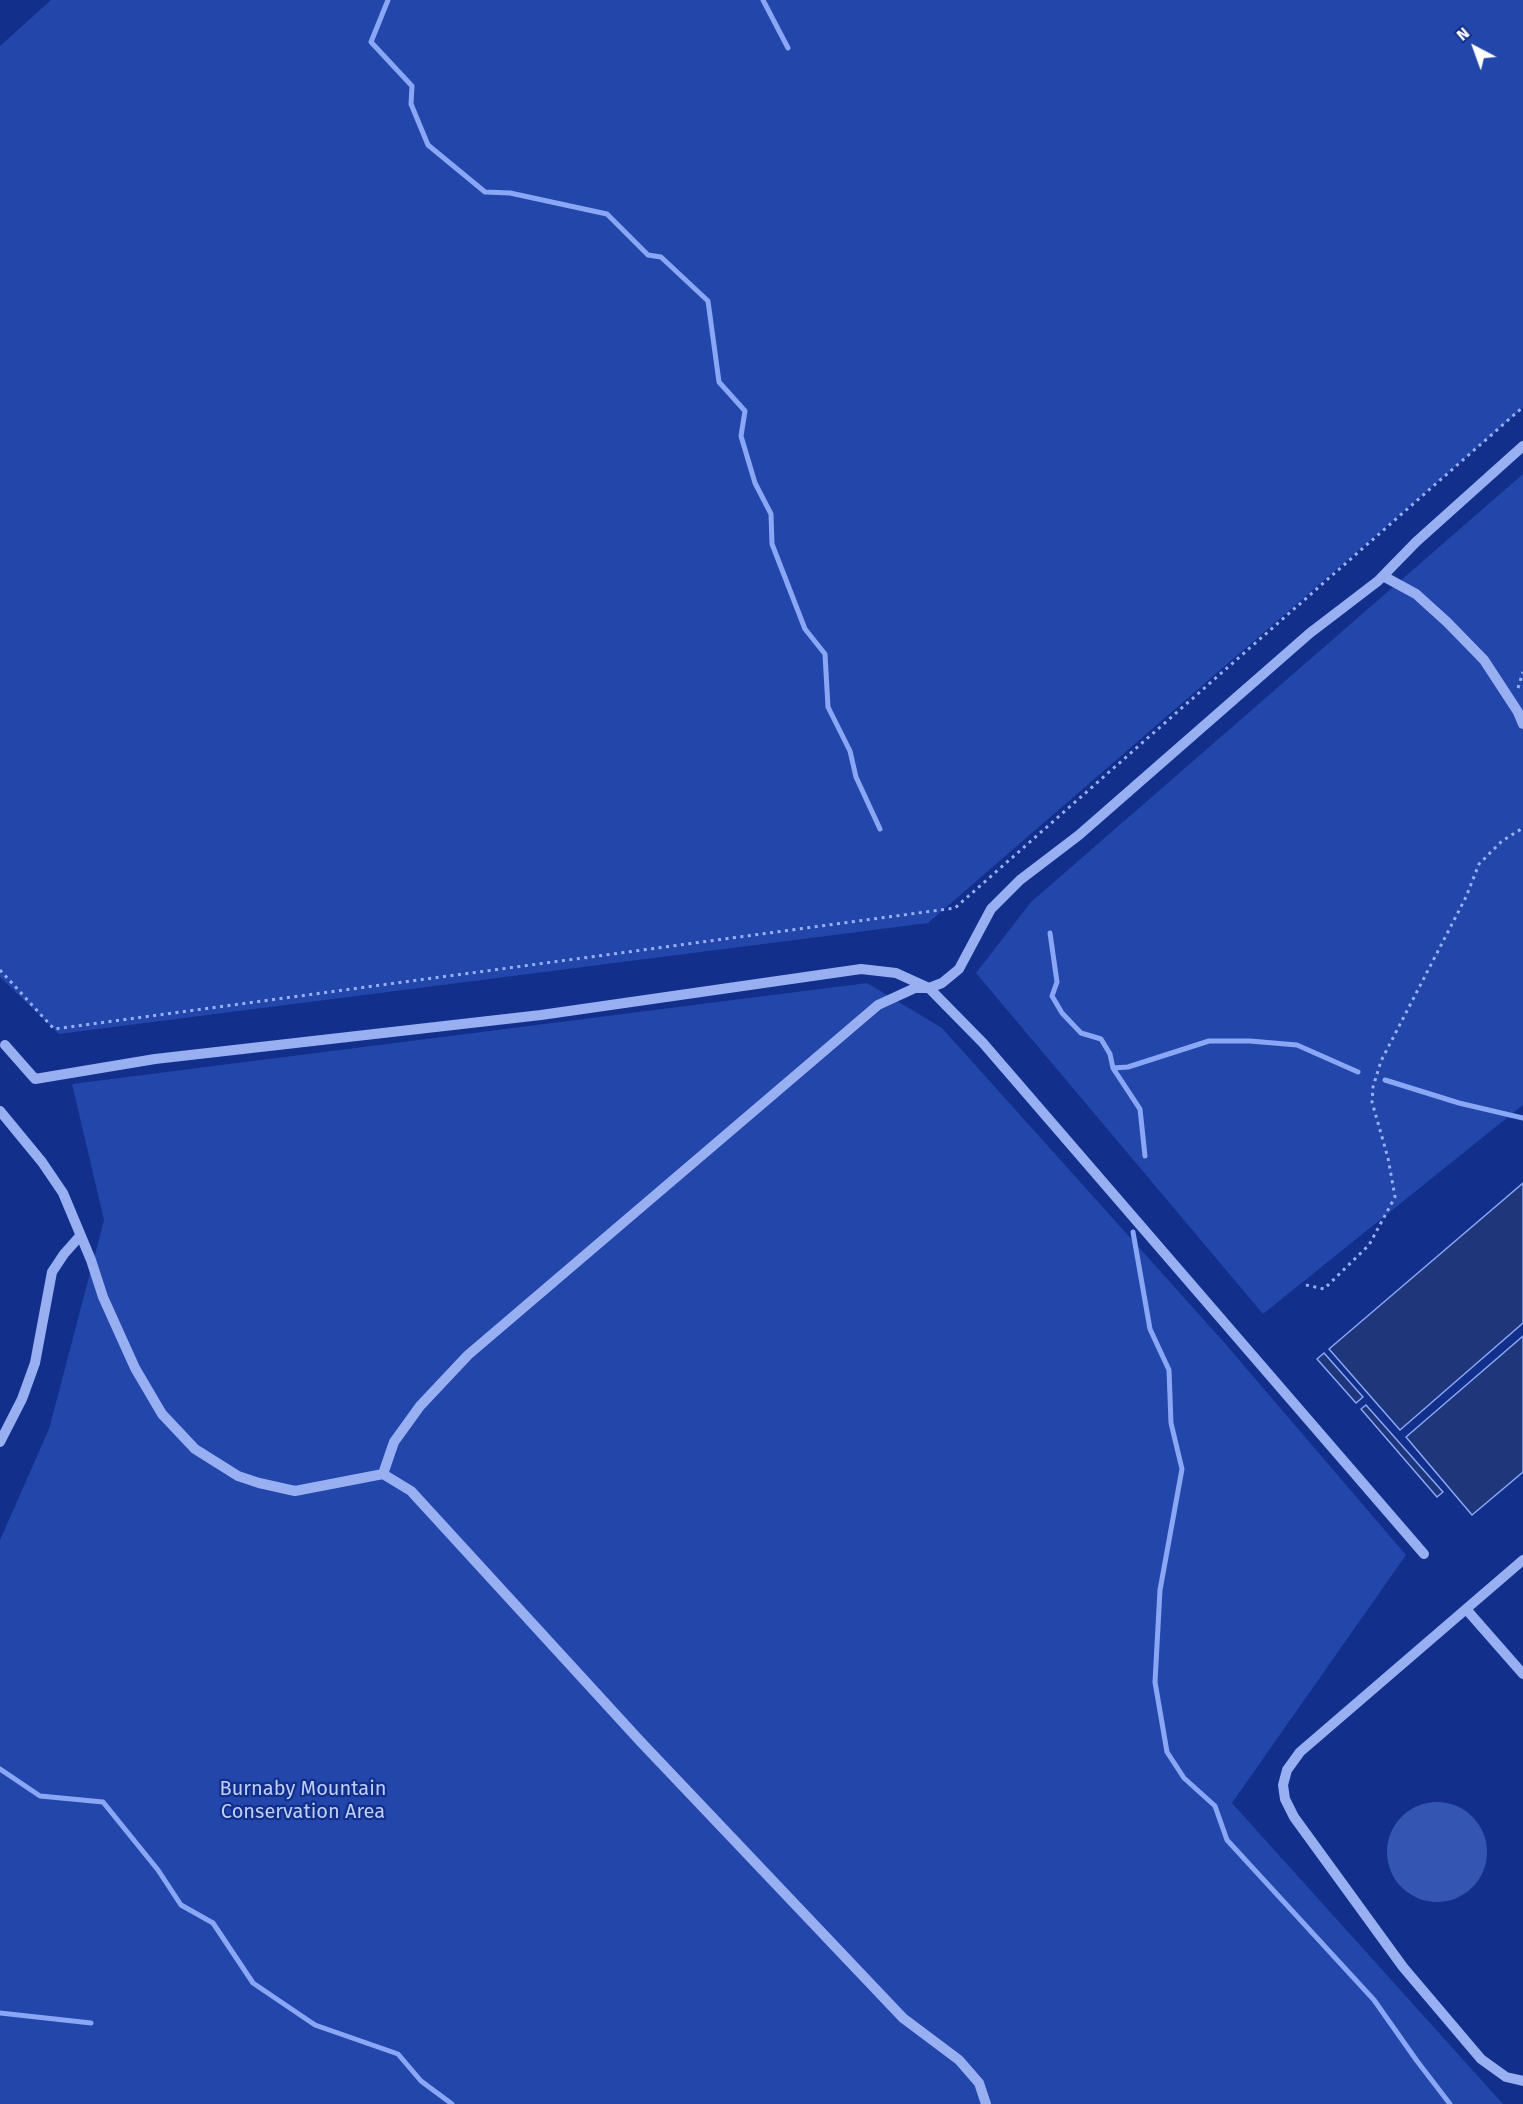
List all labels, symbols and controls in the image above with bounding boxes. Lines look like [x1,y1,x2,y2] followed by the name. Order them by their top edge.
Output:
[1445,18,1505,78] north arrow
[1453,23,1473,45] text: N
[220,1777,386,1824] park label: Burnaby Mountain Conservation Area

